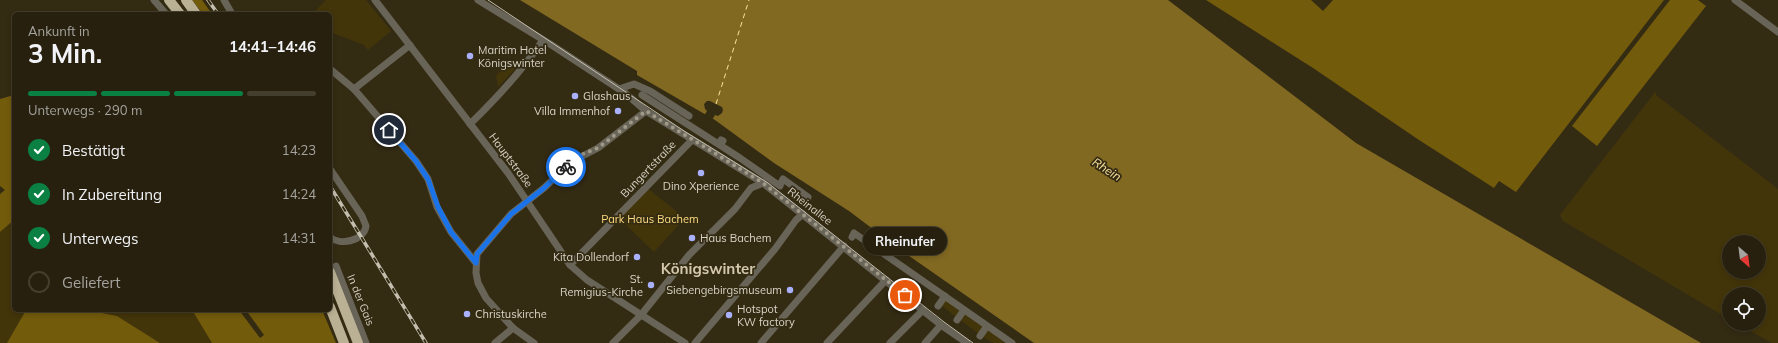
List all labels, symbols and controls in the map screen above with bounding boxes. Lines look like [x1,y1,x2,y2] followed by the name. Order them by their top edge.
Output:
[28,23,90,39] text: Ankunft in
[28,37,102,70] text: 3 Min.
[229,37,316,56] text: 14:41–14:46
[478,43,547,70] place label: Maritim Hotel Königswinter
[465,51,475,61] marker: Maritim Hotel Königswinter
[583,89,631,103] place label: Glashaus
[570,91,580,101] marker: Glashaus
[28,102,142,118] text: Unterwegs · 290 m
[534,104,610,118] place label: Villa Immenhof
[613,106,623,116] marker: Villa Immenhof
[372,113,406,147] pin
[378,119,400,141] icon: home
[486,130,536,190] street label: Hauptstraße
[617,138,679,200] street label: Bungertstraße
[28,139,50,161] icon: check
[62,141,125,160] text: Bestätigt
[282,142,316,158] text: 14:23
[546,147,586,187] courier
[1090,154,1124,184] water label: Rhein
[555,156,577,178] icon: bike
[696,168,706,178] marker: Dino Xperience
[663,179,739,193] place label: Dino Xperience
[28,183,50,205] icon: check
[785,184,835,228] street label: Rheinallee
[62,185,162,204] text: In Zubereitung
[282,186,316,202] text: 14:24
[601,212,699,226] park label: Park Haus Bachem
[28,227,50,249] icon: check
[863,227,947,255] callout: Rheinufer
[62,229,139,248] text: Unterwegs
[282,230,316,246] text: 14:31
[700,231,771,245] place label: Haus Bachem
[687,233,697,243] marker: Haus Bachem
[875,233,935,249] text: Rheinufer
[1722,235,1766,279] north arrow
[1722,235,1766,331] map controls
[553,250,629,264] place label: Kita Dollendorf
[632,252,642,262] marker: Kita Dollendorf
[661,259,755,278] district label: Königswinter
[344,272,378,328] street label: In der Gais
[560,272,643,299] place label: St. Remigius-Kirche
[62,273,121,292] text: Geliefert
[888,278,922,312] pin
[646,280,656,290] marker: St. Remigius-Kirche
[666,283,782,297] place label: Siebengebirgsmuseum
[894,284,916,306] icon: bag
[785,285,795,295] marker: Siebengebirgsmuseum
[1722,287,1766,331] button: locate
[737,302,795,329] place label: Hotspot KW factory
[475,307,547,321] place label: Christuskirche
[462,309,472,319] marker: Christuskirche
[724,310,734,320] marker: Hotspot KW factory

